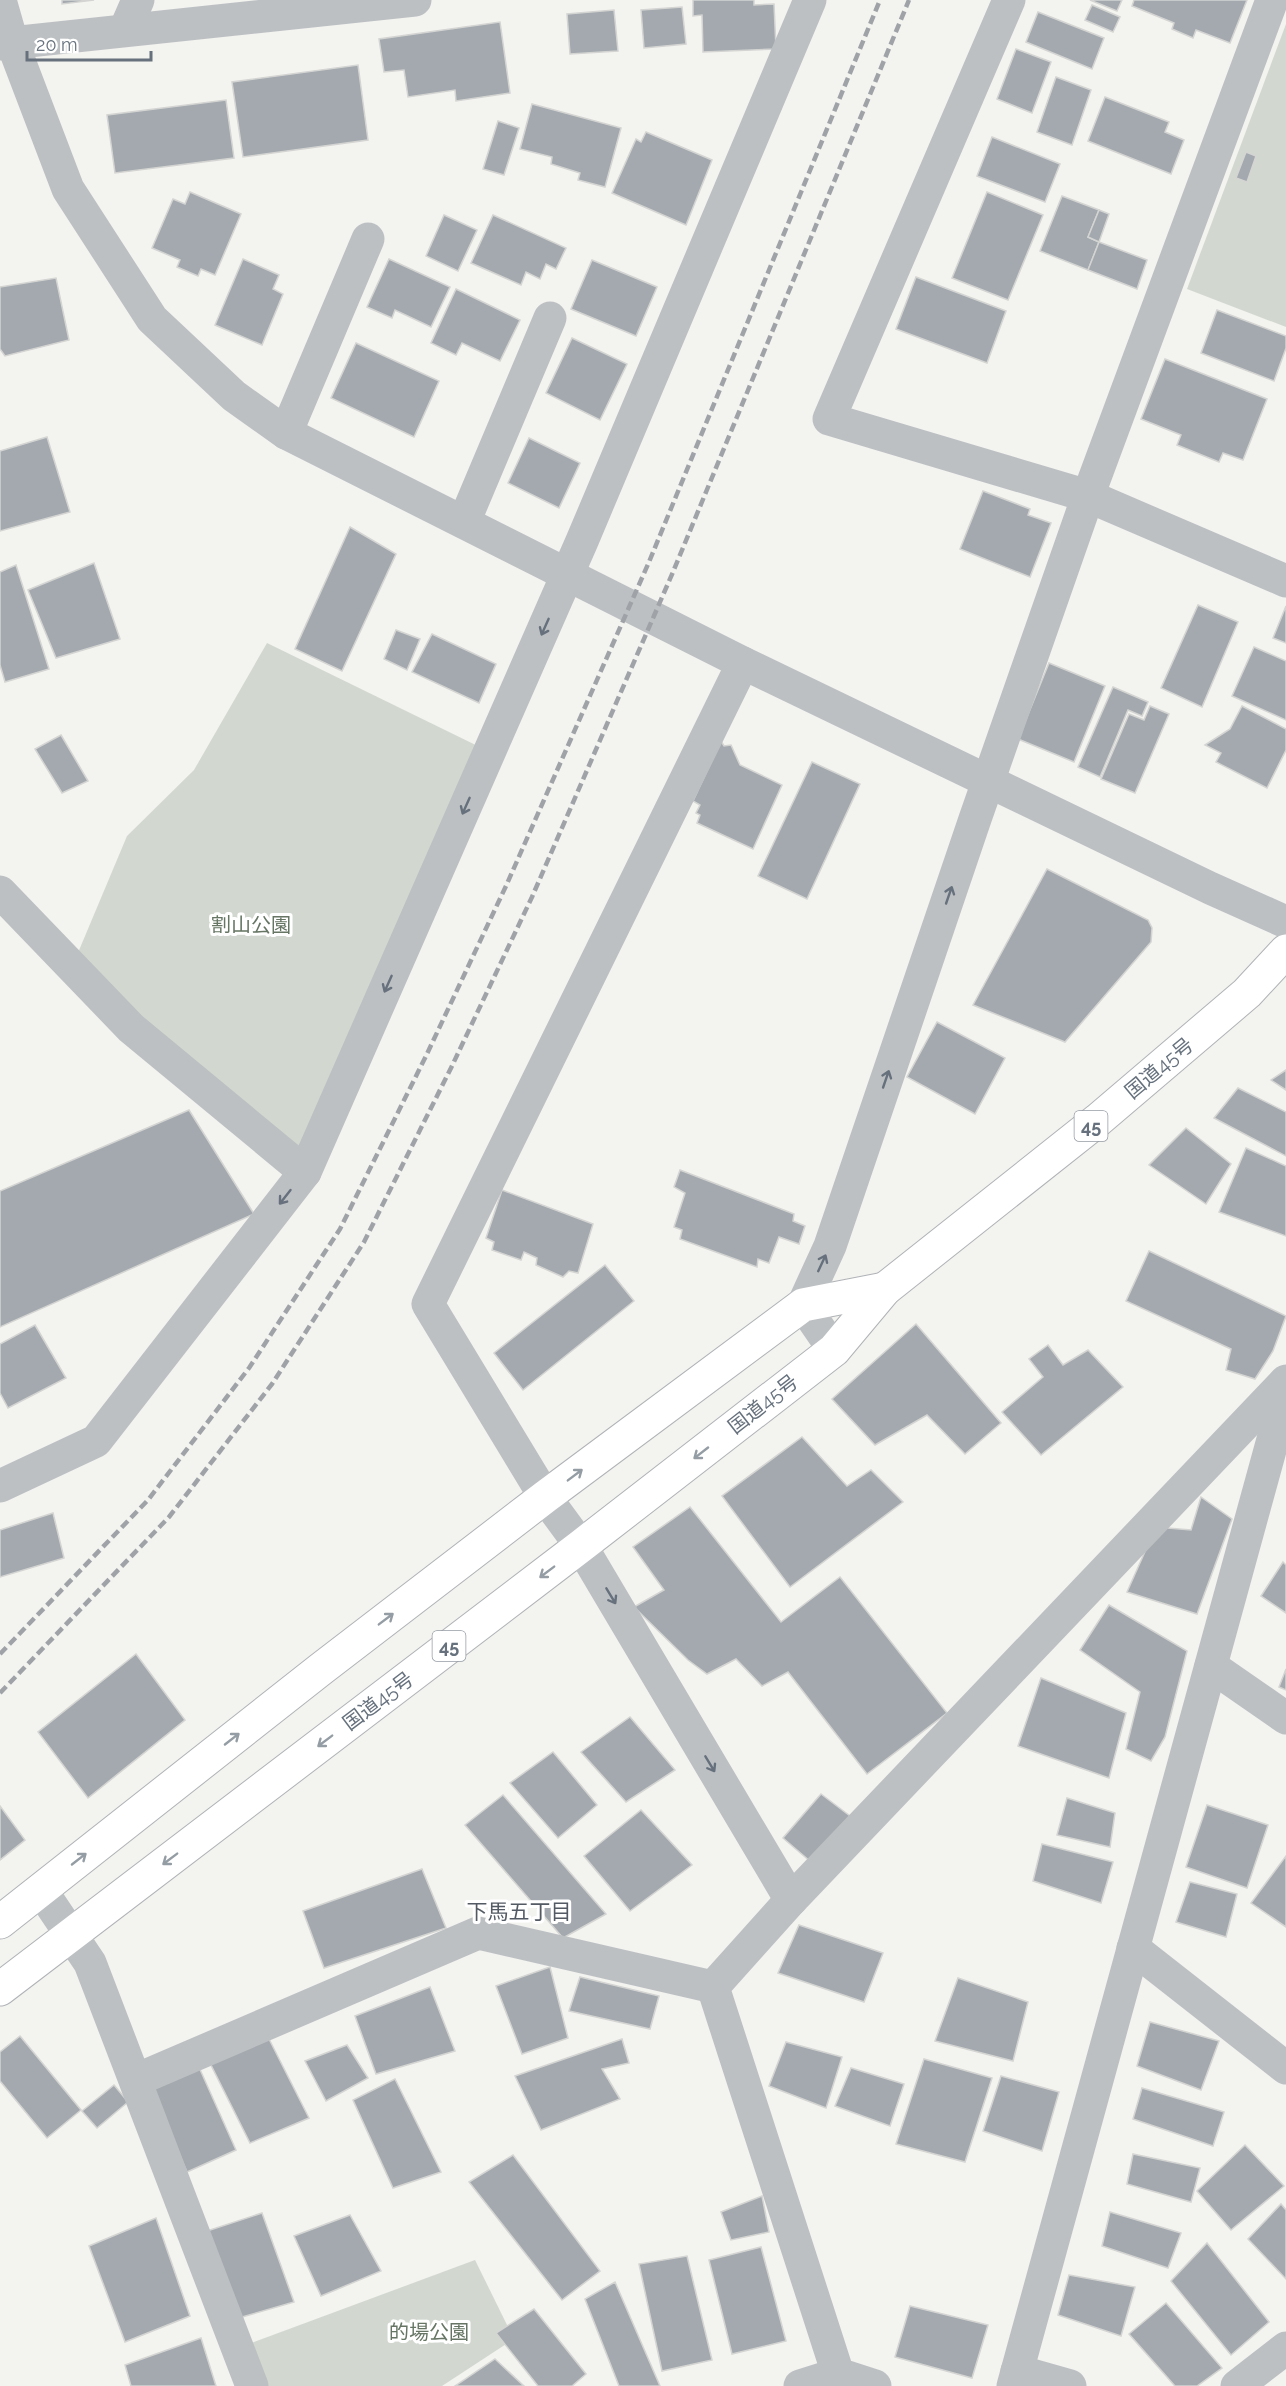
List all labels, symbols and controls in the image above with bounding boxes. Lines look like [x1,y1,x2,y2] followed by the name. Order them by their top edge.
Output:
[27,24,152,62] scale bar
[36,34,78,55] text: 20 m
[538,618,549,636] one-way arrow
[460,796,471,814] one-way arrow
[944,886,955,905] one-way arrow
[211,913,291,937] park label: 割山公園
[381,975,392,993] one-way arrow
[1120,1033,1198,1103] street label: 国道45号
[882,1070,893,1089] one-way arrow
[1074,1111,1108,1141] road number: 45
[279,1189,292,1205] one-way arrow
[816,1255,828,1273] one-way arrow
[723,1369,803,1439] street label: 国道45号
[693,1446,709,1459] one-way arrow
[566,1469,582,1482] one-way arrow
[539,1565,555,1578] one-way arrow
[605,1587,617,1604] one-way arrow
[378,1613,394,1625] one-way arrow
[432,1631,466,1661] road number: 45
[338,1667,418,1735] street label: 国道45号
[224,1732,240,1745] one-way arrow
[317,1734,333,1747] one-way arrow
[705,1755,717,1772] one-way arrow
[71,1853,87,1866] one-way arrow
[162,1853,178,1866] one-way arrow
[467,1899,572,1924] district label: 下馬五丁目
[389,2320,469,2344] park label: 的場公園

